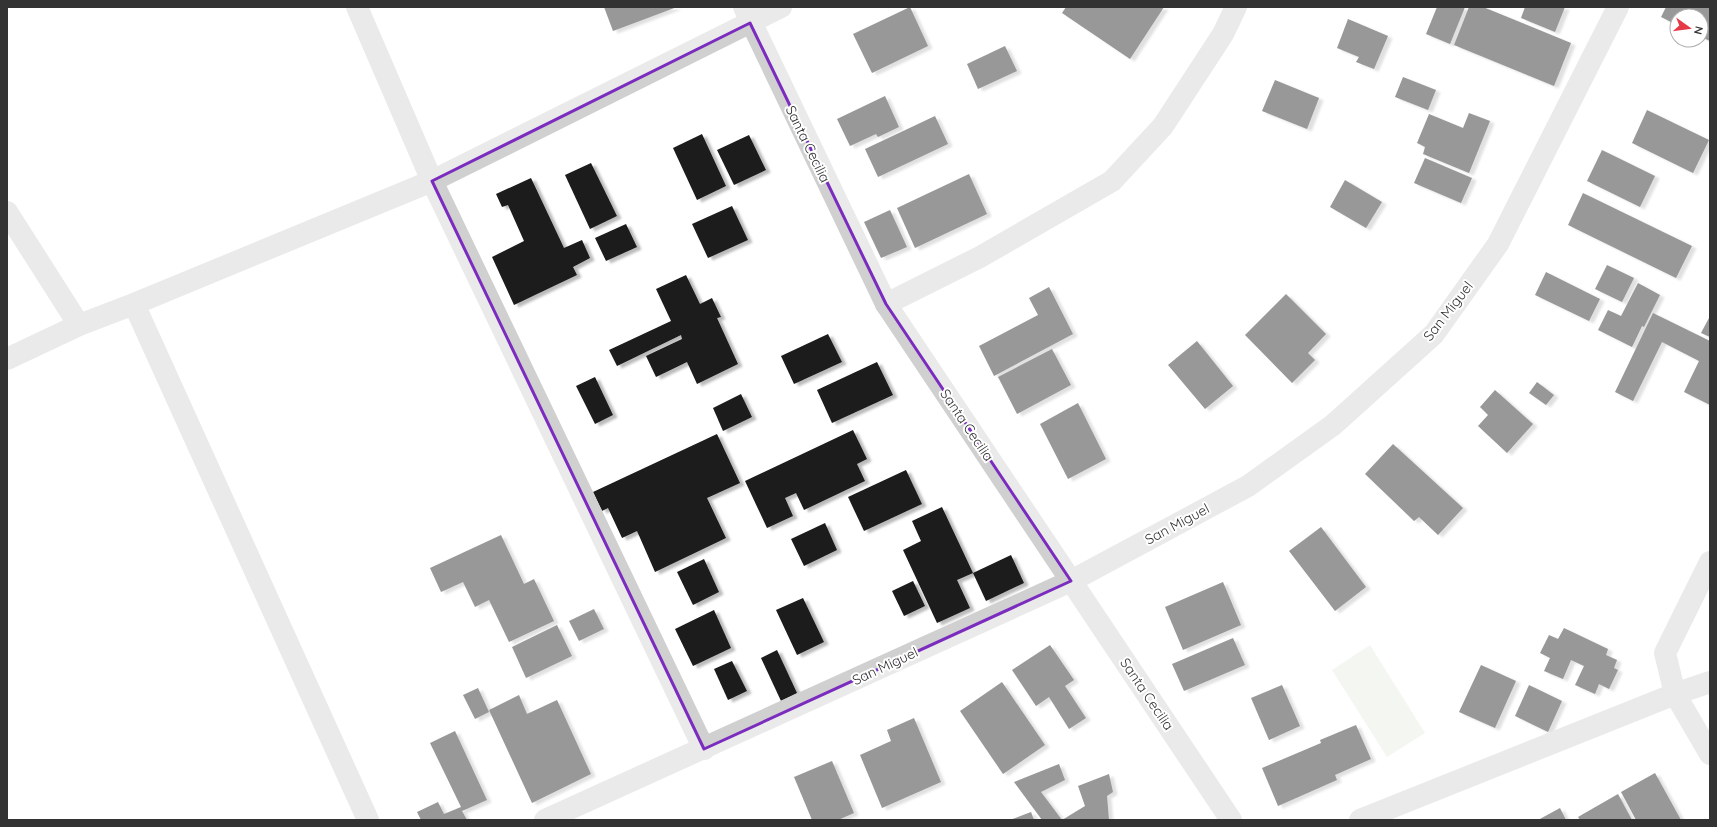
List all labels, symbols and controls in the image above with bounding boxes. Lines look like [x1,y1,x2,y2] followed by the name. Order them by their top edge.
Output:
[1669,8,1709,48] north arrow
[1691,25,1706,36] text: N
[782,103,834,185] street label: Santa Cecilia
[1419,278,1477,344] street label: San Miguel
[936,385,998,465] street label: Santa Cecilia
[1142,499,1212,549] street label: San Miguel
[849,643,921,689] street label: San Miguel
[1116,654,1178,734] street label: Santa Cecilia

